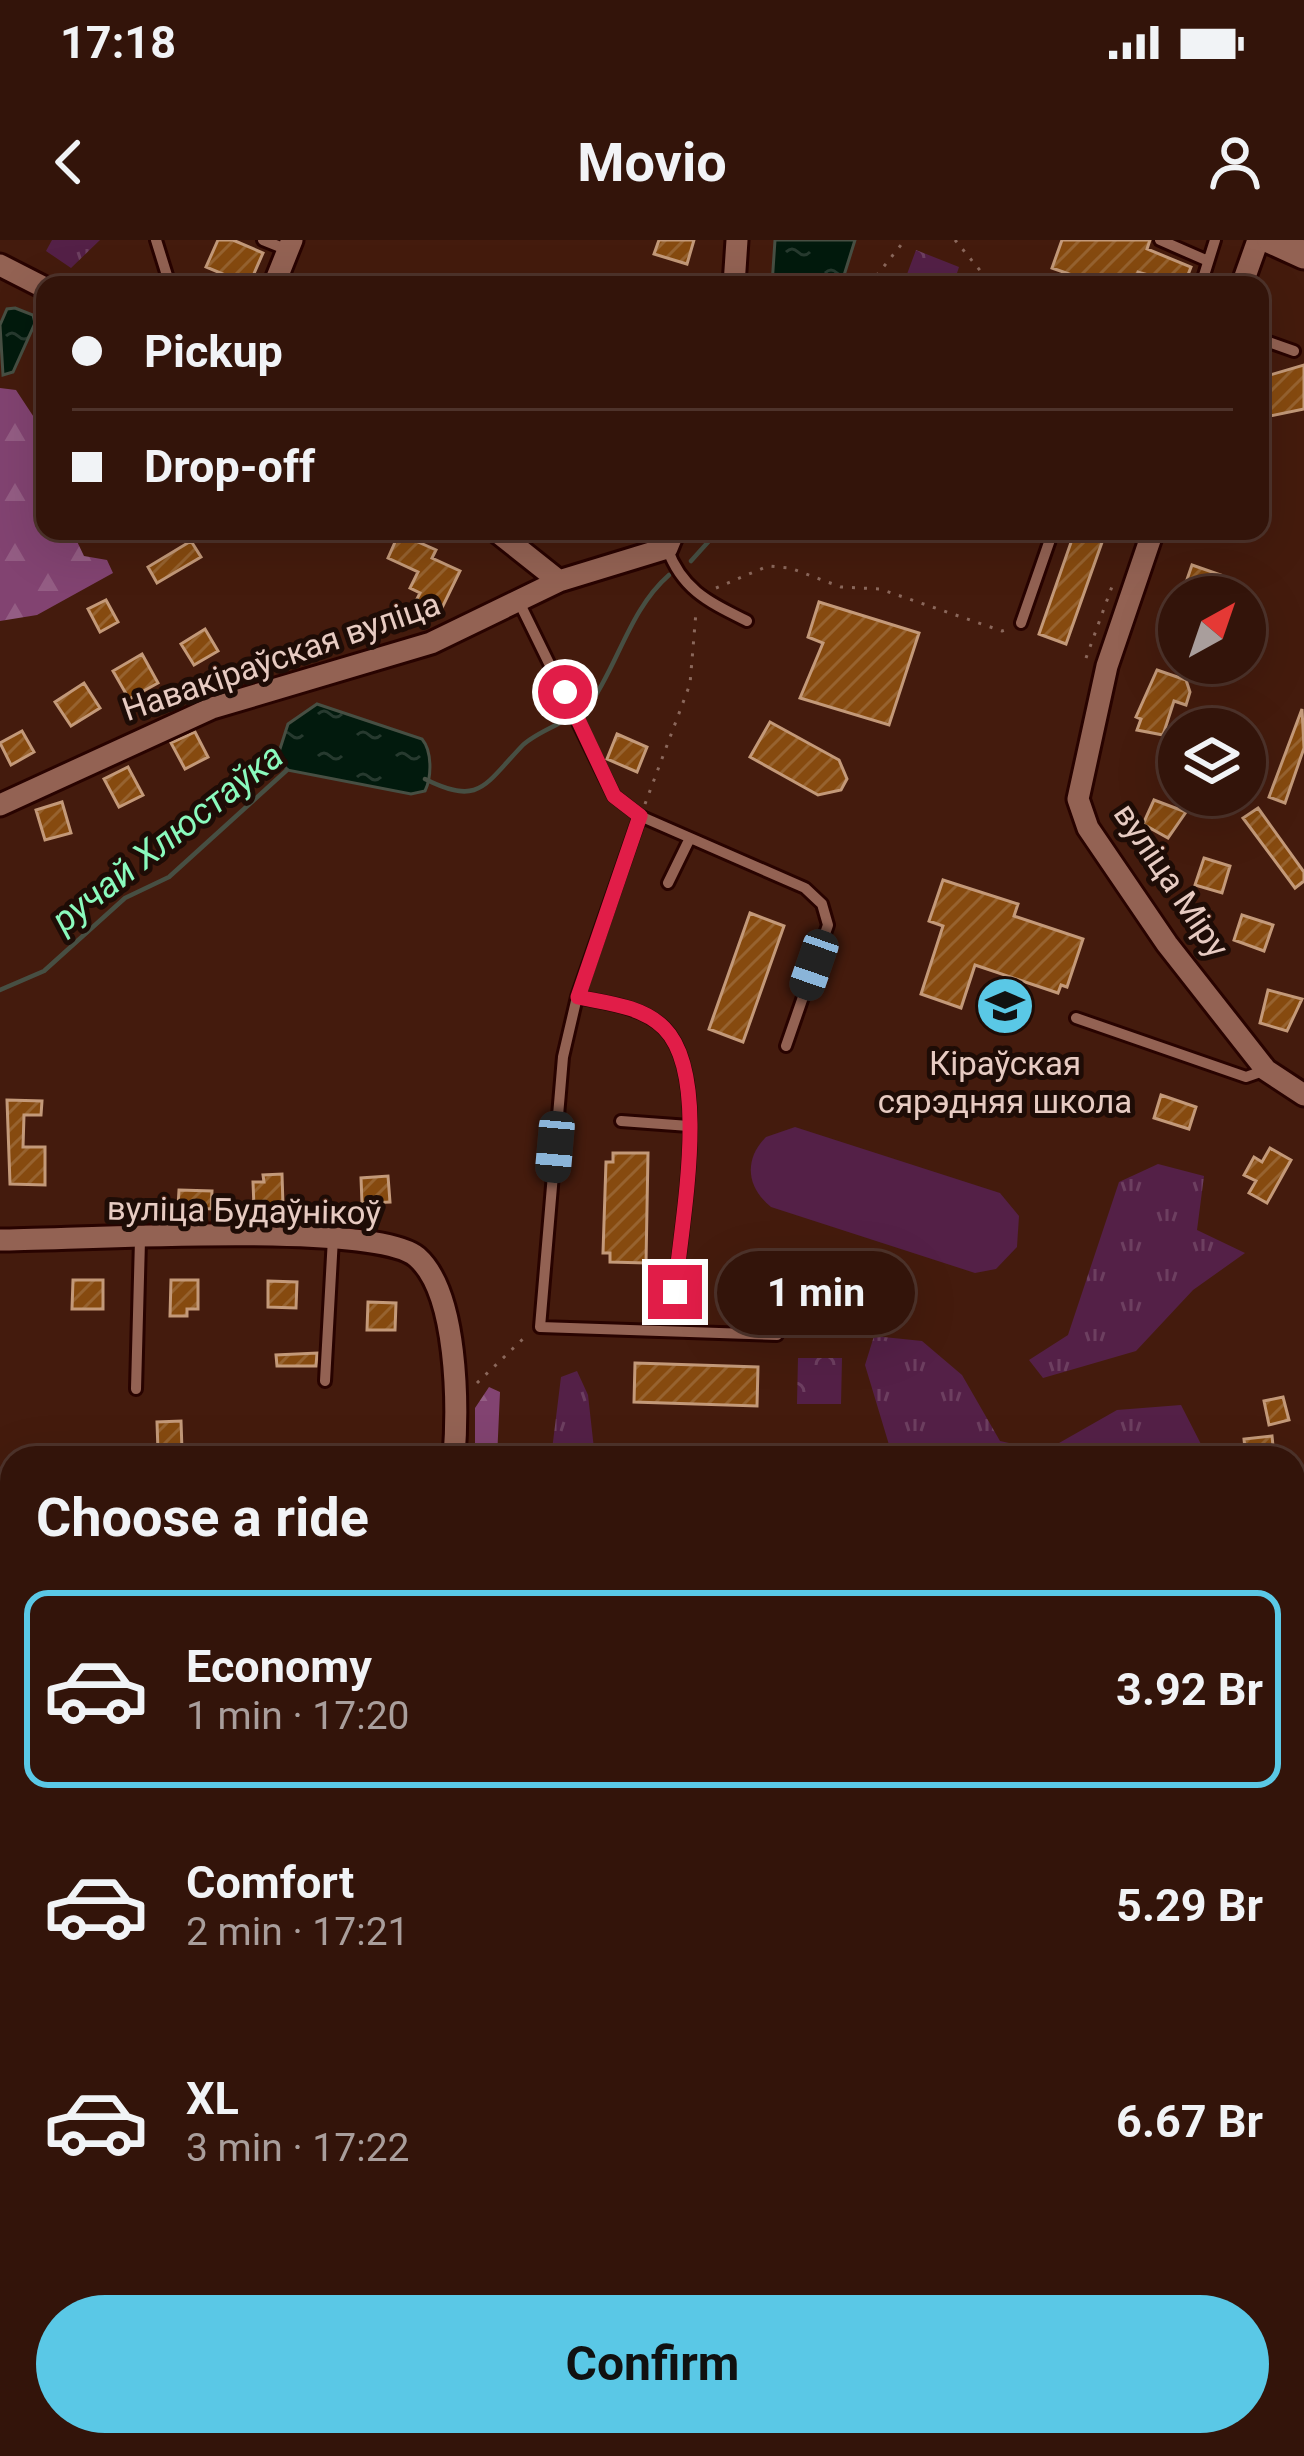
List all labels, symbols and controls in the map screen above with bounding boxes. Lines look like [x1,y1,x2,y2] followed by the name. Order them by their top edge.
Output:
[60,16,176,69] text: 17:18
[36,129,102,195] icon: back
[1202,129,1268,195] icon: person
[577,131,727,194] text: Movio
[144,325,283,378] text: Pickup
[144,440,315,493] text: Drop-off
[1158,576,1266,684] north arrow
[1158,576,1266,816] map controls
[117,584,445,729] street label: Навакіраўская вуліца
[538,665,592,719] route start
[1158,708,1266,816] button: layers
[43,735,292,942] water label: ручай Хлюстаўка
[1106,796,1238,965] street label: вуліца Міру
[785,925,843,1005] car
[974,975,1036,1037] school or university icon: Кіраўская сярэдняя школа
[878,1044,1132,1121] place label: Кіраўская сярэдняя школа
[534,1110,576,1184] car
[107,1189,382,1232] street label: вуліца Будаўнікоў
[717,1250,915,1334] callout: 1 min
[648,1265,702,1319] route end
[767,1270,865,1316] text: 1 min
[36,1486,369,1549] text: Choose a ride
[42,1635,150,1743] icon: car
[186,1640,372,1693] text: Economy
[1116,1663,1263,1716] text: 3.92 Br
[186,1693,409,1739] text: 1 min · 17:20
[42,1851,150,1959] icon: car
[186,1856,354,1909] text: Comfort
[1116,1879,1263,1932] text: 5.29 Br
[186,1909,409,1955] text: 2 min · 17:21
[42,2067,150,2175] icon: car
[186,2072,239,2125] text: XL
[1116,2095,1263,2148] text: 6.67 Br
[186,2125,409,2171] text: 3 min · 17:22
[36,2295,1269,2433] button: Confirm

